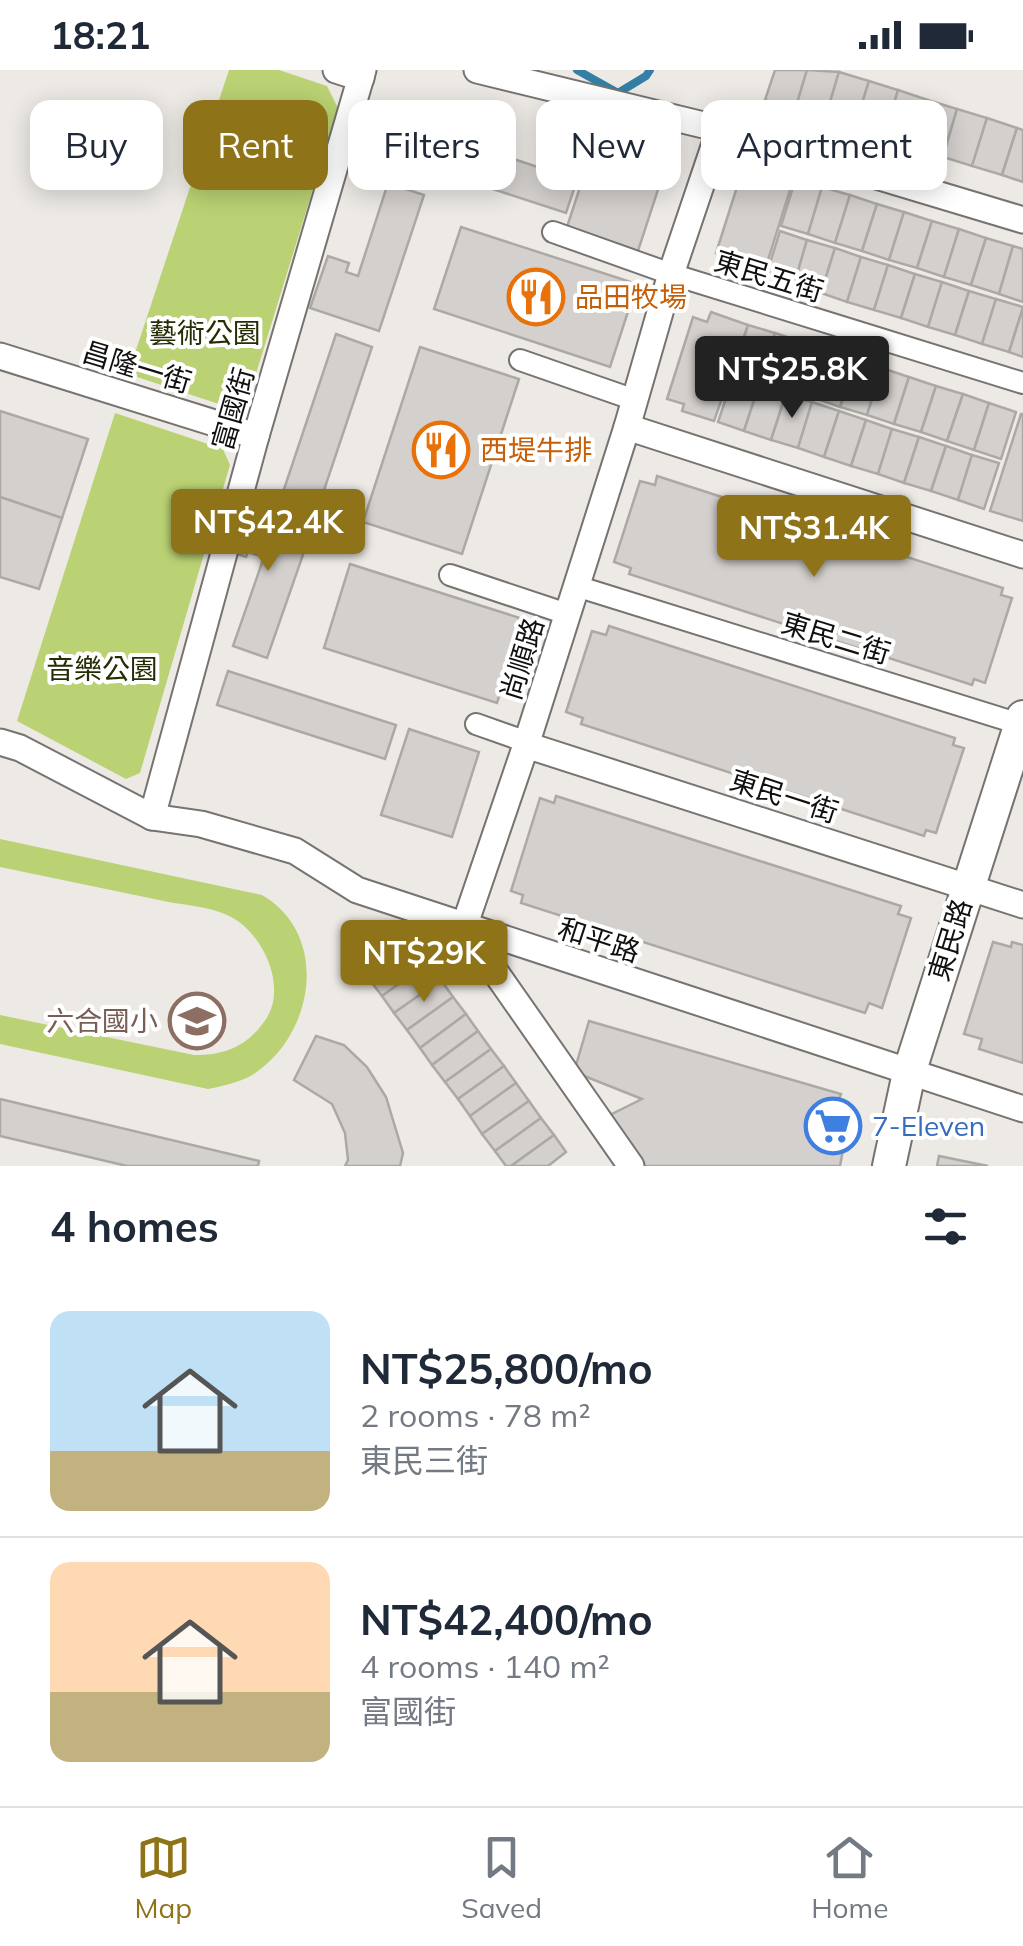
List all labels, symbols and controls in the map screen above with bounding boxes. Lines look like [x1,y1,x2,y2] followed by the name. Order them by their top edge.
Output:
[50,11,151,59] text: 18:21
[30,100,163,190] chip: Buy
[183,100,328,190] chip: Rent
[348,100,516,190] chip: Filters
[536,100,681,190] chip: New
[701,100,947,190] chip: Apartment
[710,242,828,309] street label: 東民五街
[506,267,566,327] restaurant icon: 品田牧場
[575,279,687,314] place label: 品田牧場
[149,315,261,350] park label: 藝術公園
[78,333,196,400] street label: 昌隆一街
[689,336,895,421] pin: NT$25.8K
[717,348,867,388] text: NT$25.8K
[204,364,261,454] street label: 富國街
[411,420,471,480] restaurant icon: 西堤牛排
[480,432,592,467] place label: 西堤牛排
[165,489,371,574] pin: NT$42.4K
[711,495,917,580] pin: NT$31.4K
[193,501,343,541] text: NT$42.4K
[739,507,889,547] text: NT$31.4K
[777,604,895,671] street label: 東民二街
[493,614,551,704] street label: 尚順路
[46,651,158,686] park label: 音樂公園
[725,762,843,829] street label: 東民一街
[921,895,979,985] street label: 東民路
[554,910,645,969] street label: 和平路
[343,920,505,1005] pin: NT$29K
[363,932,485,972] text: NT$29K
[167,991,227,1051] school or university icon: 六合國小
[46,1003,158,1038] place label: 六合國小
[803,1096,863,1156] supermarket icon: 7-Eleven
[872,1108,985,1143] place label: 7-Eleven
[918,1199,973,1254] icon: filters
[50,1200,219,1253] text: 4 homes
[360,1342,653,1395] text: NT$25,800/mo
[130,1351,250,1471] icon: home
[360,1395,591,1435] text: 2 rooms · 78 m²
[360,1440,488,1480] text: 東民三街
[360,1593,653,1646] text: NT$42,400/mo
[130,1602,250,1722] icon: home
[360,1646,610,1686] text: 4 rooms · 140 m²
[360,1691,456,1731] text: 富國街
[135,1830,192,1925] tab: Map
[461,1830,542,1925] tab: Saved
[811,1830,888,1925] tab: Home

